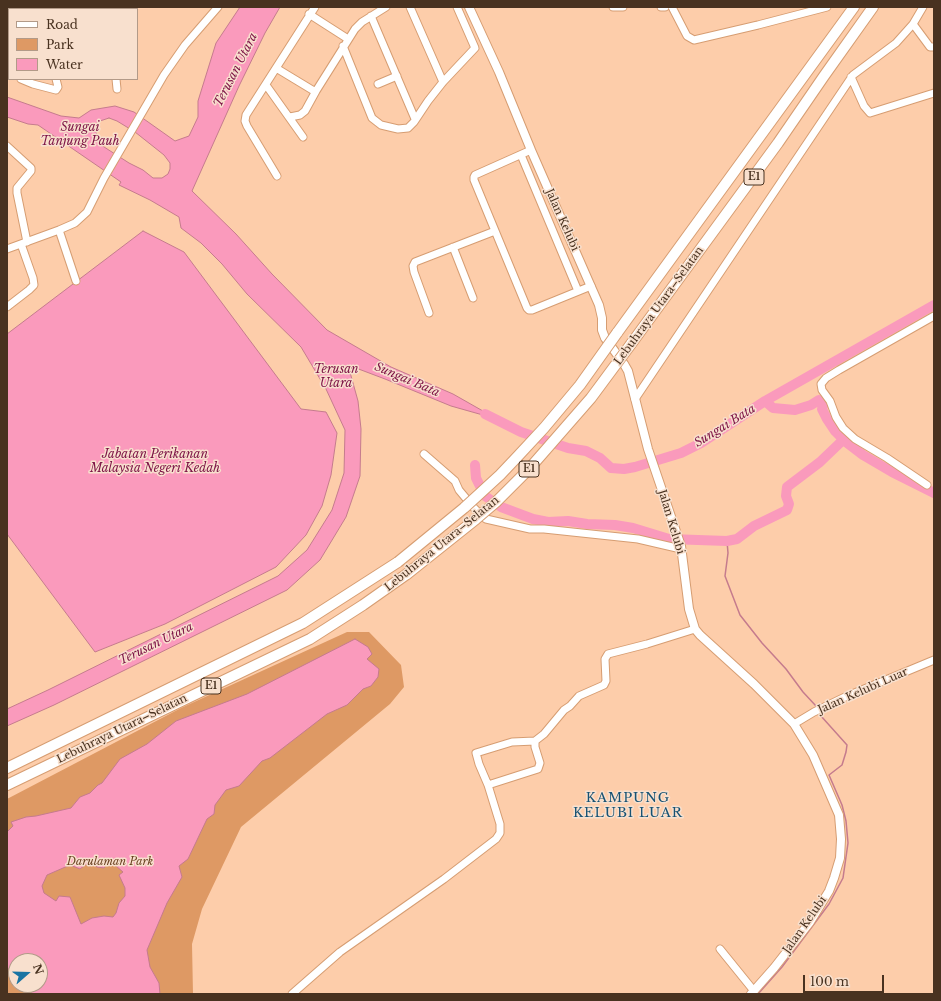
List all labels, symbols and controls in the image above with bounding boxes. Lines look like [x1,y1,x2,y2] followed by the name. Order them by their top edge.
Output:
[8,8,138,80] legend
[46,17,78,32] text: Road
[211,31,261,109] water label: Terusan Utara
[46,37,74,52] text: Park
[46,57,83,72] text: Water
[40,121,120,149] water label: Sungai Tanjung Pauh
[744,169,764,185] road number: E1
[542,187,582,253] street label: Jalan Kelubi
[612,244,706,368] street label: Lebuhraya Utara–Selatan
[372,360,442,400] water label: Sungai Bata
[313,363,359,391] water label: Terusan Utara
[692,402,758,450] water label: Sungai Bata
[90,448,220,476] water label: Jabatan Perikanan Malaysia Negeri Kedah
[519,461,539,477] road number: E1
[655,488,687,556] street label: Jalan Kelubi
[382,494,502,594] street label: Lebuhraya Utara–Selatan
[116,620,196,668] water label: Terusan Utara
[816,665,910,717] street label: Jalan Kelubi Luar
[201,678,221,694] road number: E1
[55,692,189,766] street label: Lebuhraya Utara–Selatan
[573,790,683,821] district label: KAMPUNG KELUBI LUAR
[67,855,153,869] park label: Darulaman Park
[780,894,830,956] street label: Jalan Kelubi
[8,953,48,993] north arrow
[30,962,47,976] text: N
[805,967,886,993] scale bar
[810,974,849,989] text: 100 m

